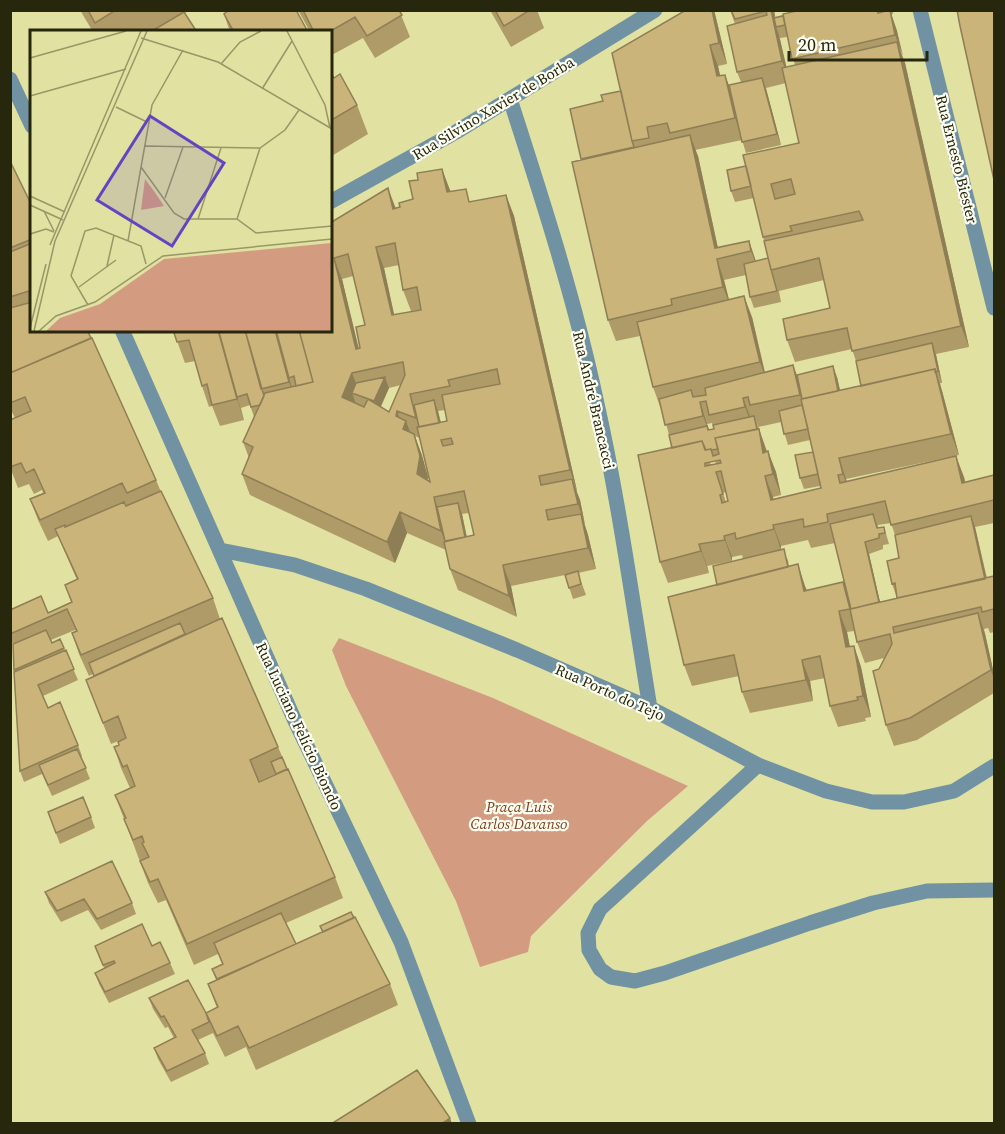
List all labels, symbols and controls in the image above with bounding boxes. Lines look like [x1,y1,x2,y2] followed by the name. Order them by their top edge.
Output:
[789,24,927,62] scale bar
[30,30,332,332] inset map
[798,32,836,57] text: 20 m
[408,51,578,165] street label: Rua Silvino Xavier de Borba
[931,93,983,226] street label: Rua Ernesto Biester
[568,329,620,471] street label: Rua André Brancacci
[251,639,347,813] street label: Rua Luciano Felício Biondo
[552,659,668,725] street label: Rua Porto do Tejo
[471,796,567,834] park label: Praça Luis Carlos Davanso

